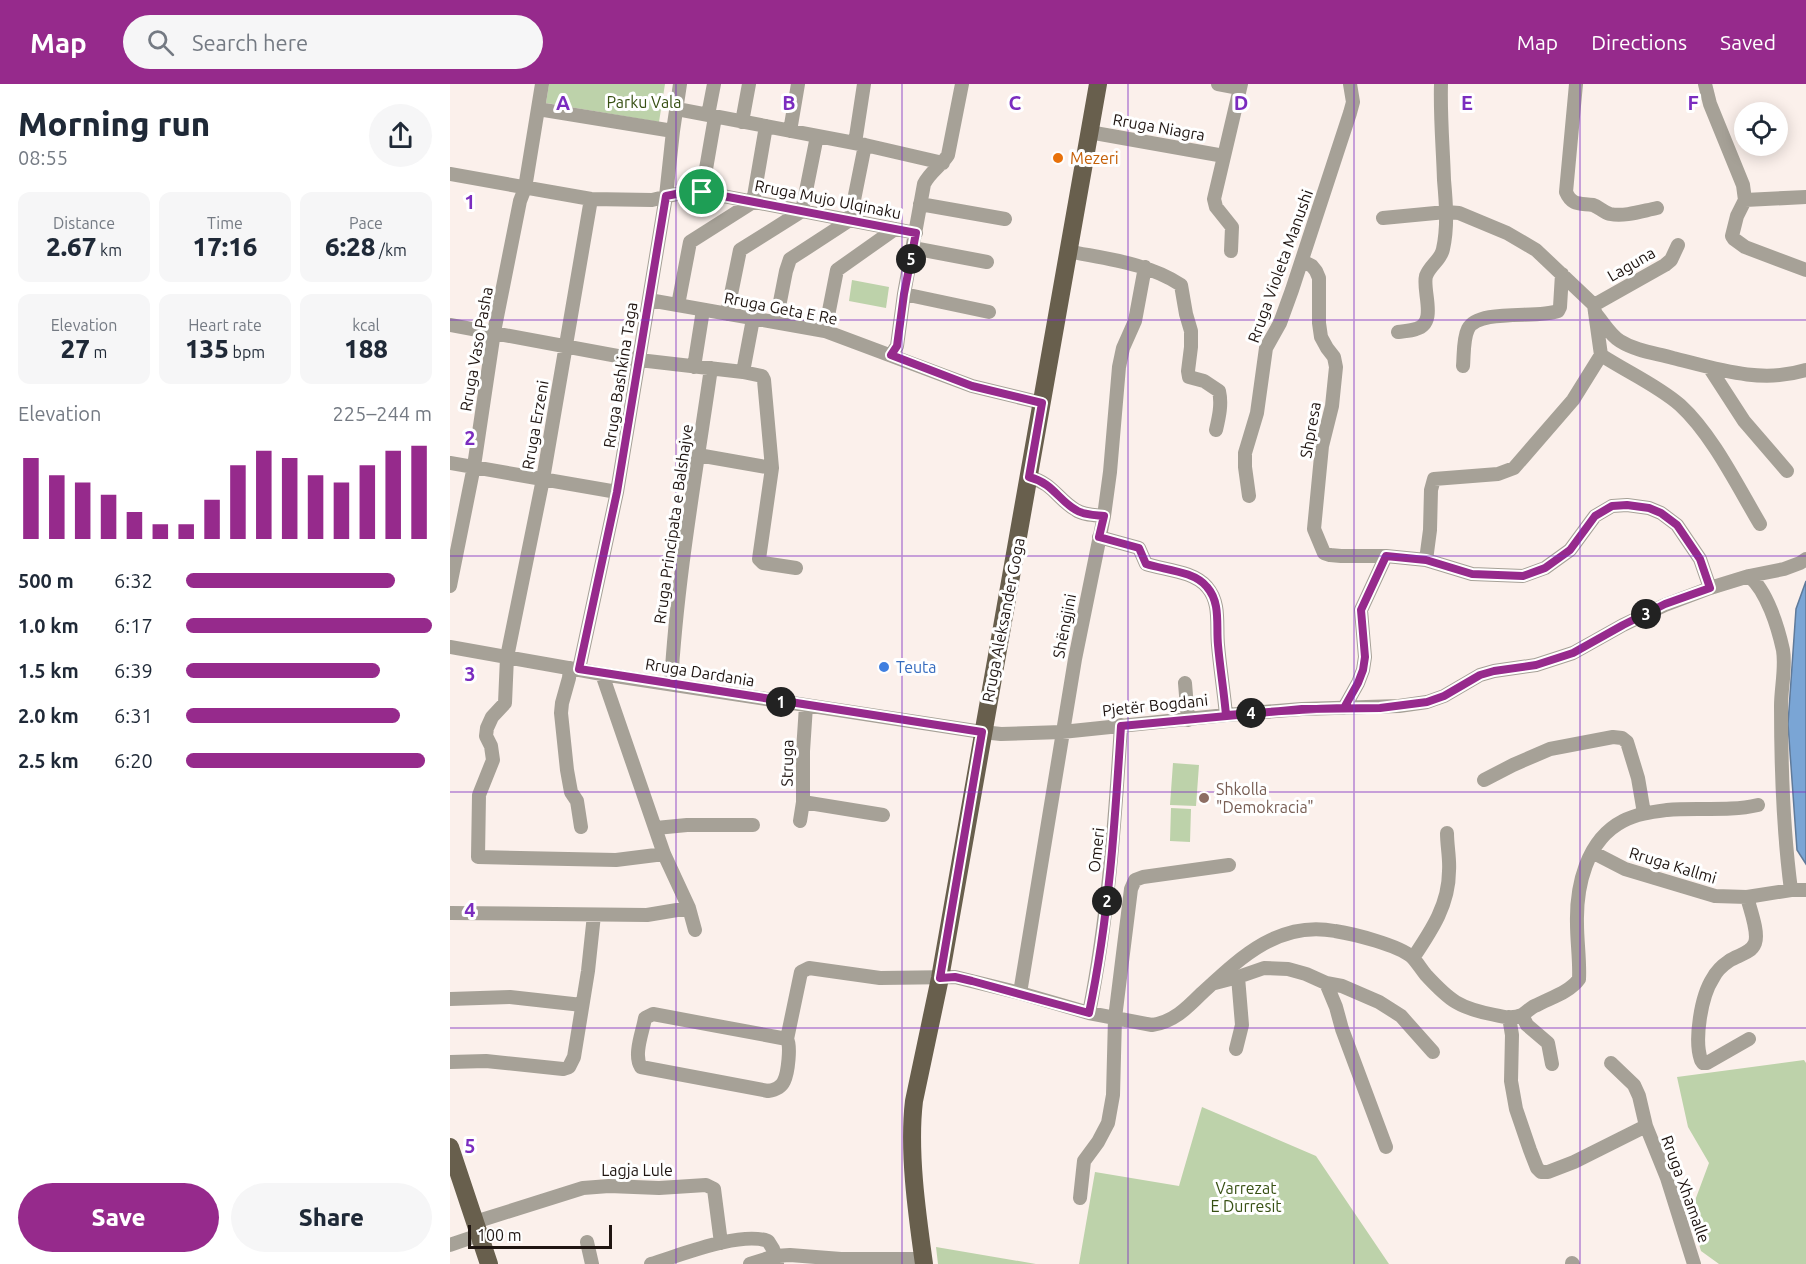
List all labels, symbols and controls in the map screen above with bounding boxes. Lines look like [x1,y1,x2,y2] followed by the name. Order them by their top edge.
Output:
[123,15,543,69] search box
[144,26,177,59] icon: search
[30,27,87,58] text: Map
[192,30,308,55] text: Search here
[1517,30,1558,54] text: Map
[1591,30,1687,54] text: Directions
[1720,30,1776,54] text: Saved
[556,91,570,114] text: A
[782,91,796,114] text: B
[1009,91,1022,114] text: C
[1234,91,1248,114] text: D
[1461,91,1473,114] text: E
[1687,91,1699,114] text: F
[606,93,682,111] park label: Parku Vala
[1734,102,1788,156] map controls
[1734,102,1788,156] button: locate
[369,104,432,167] button: share
[18,105,210,142] text: Morning run
[1112,110,1206,144] street label: Rruga Niagra
[18,146,68,169] text: 08:55
[1070,149,1119,167] place label: Mezeri
[1051,151,1065,165] marker: Mezeri
[676,166,727,217] pin
[685,175,718,208] icon: arrive
[753,176,903,222] street label: Rruga Mujo Ulqinaku
[1244,187,1316,345] street label: Rruga Violeta Manushi
[464,190,476,213] text: 1
[53,214,115,232] text: Distance
[207,214,243,232] text: Time
[349,214,383,232] text: Pace
[46,232,96,261] text: 2.67
[192,232,258,261] text: 17:16
[325,232,375,261] text: 6:28
[96,241,122,259] text: km
[375,241,407,259] text: /km
[1604,243,1658,285] street label: Laguna
[896,244,926,274] pin: 5
[906,250,916,268] text: 5
[456,285,496,413] street label: Rruga Vaso Pasha
[723,288,839,328] street label: Rruga Geta E Re
[600,301,640,449] street label: Rruga Bashkina Taga
[51,316,117,334] text: Elevation
[188,316,262,334] text: Heart rate
[352,316,380,334] text: kcal
[61,334,90,363] text: 27
[185,334,229,363] text: 135
[344,334,388,363] text: 188
[90,343,107,361] text: m
[229,343,265,361] text: bpm
[518,379,552,471] street label: Rruga Erzeni
[1296,400,1324,460] street label: Shpresa
[18,402,101,425] text: Elevation
[333,402,432,425] text: 225–244 m
[650,423,696,625] street label: Rruga Principata e Balshajve
[464,426,476,449] text: 2
[978,536,1028,704] street label: Rruga Aleksander Goga
[18,569,74,592] text: 500 m
[114,569,153,592] text: 6:32
[1049,592,1079,660] street label: Shëngjini
[1631,599,1661,629] pin: 3
[1641,605,1651,623] text: 3
[18,614,79,637] text: 1.0 km
[114,614,153,637] text: 6:17
[644,654,756,690] street label: Rruga Dardania
[896,658,937,676] place label: Teuta
[18,659,79,682] text: 1.5 km
[114,659,153,682] text: 6:39
[877,660,891,674] marker: Teuta
[464,662,476,685] text: 3
[766,687,796,717] pin: 1
[1101,690,1209,720] street label: Pjetër Bogdani
[776,693,786,711] text: 1
[1236,698,1266,728] pin: 4
[18,704,79,727] text: 2.0 km
[114,704,153,727] text: 6:31
[1246,704,1256,722] text: 4
[778,739,796,787] street label: Struga
[18,749,79,772] text: 2.5 km
[114,749,153,772] text: 6:20
[1216,780,1314,816] place label: Shkolla "Demokracia"
[1197,791,1211,805] marker: Shkolla "Demokracia"
[1085,827,1107,873] street label: Omeri
[1627,843,1719,887] street label: Rruga Kallmi
[1092,886,1122,916] pin: 2
[1102,892,1112,910] text: 2
[464,898,476,921] text: 4
[1658,1133,1714,1245] street label: Rruga Xhamalle
[464,1134,476,1157] text: 5
[601,1161,673,1179] street label: Lagja Lule
[1210,1179,1282,1215] park label: Varrezat E Durresit
[18,1183,219,1252] button: Save
[231,1183,432,1252] button: Share
[468,1222,612,1250] scale bar
[477,1226,522,1244] text: 100 m

